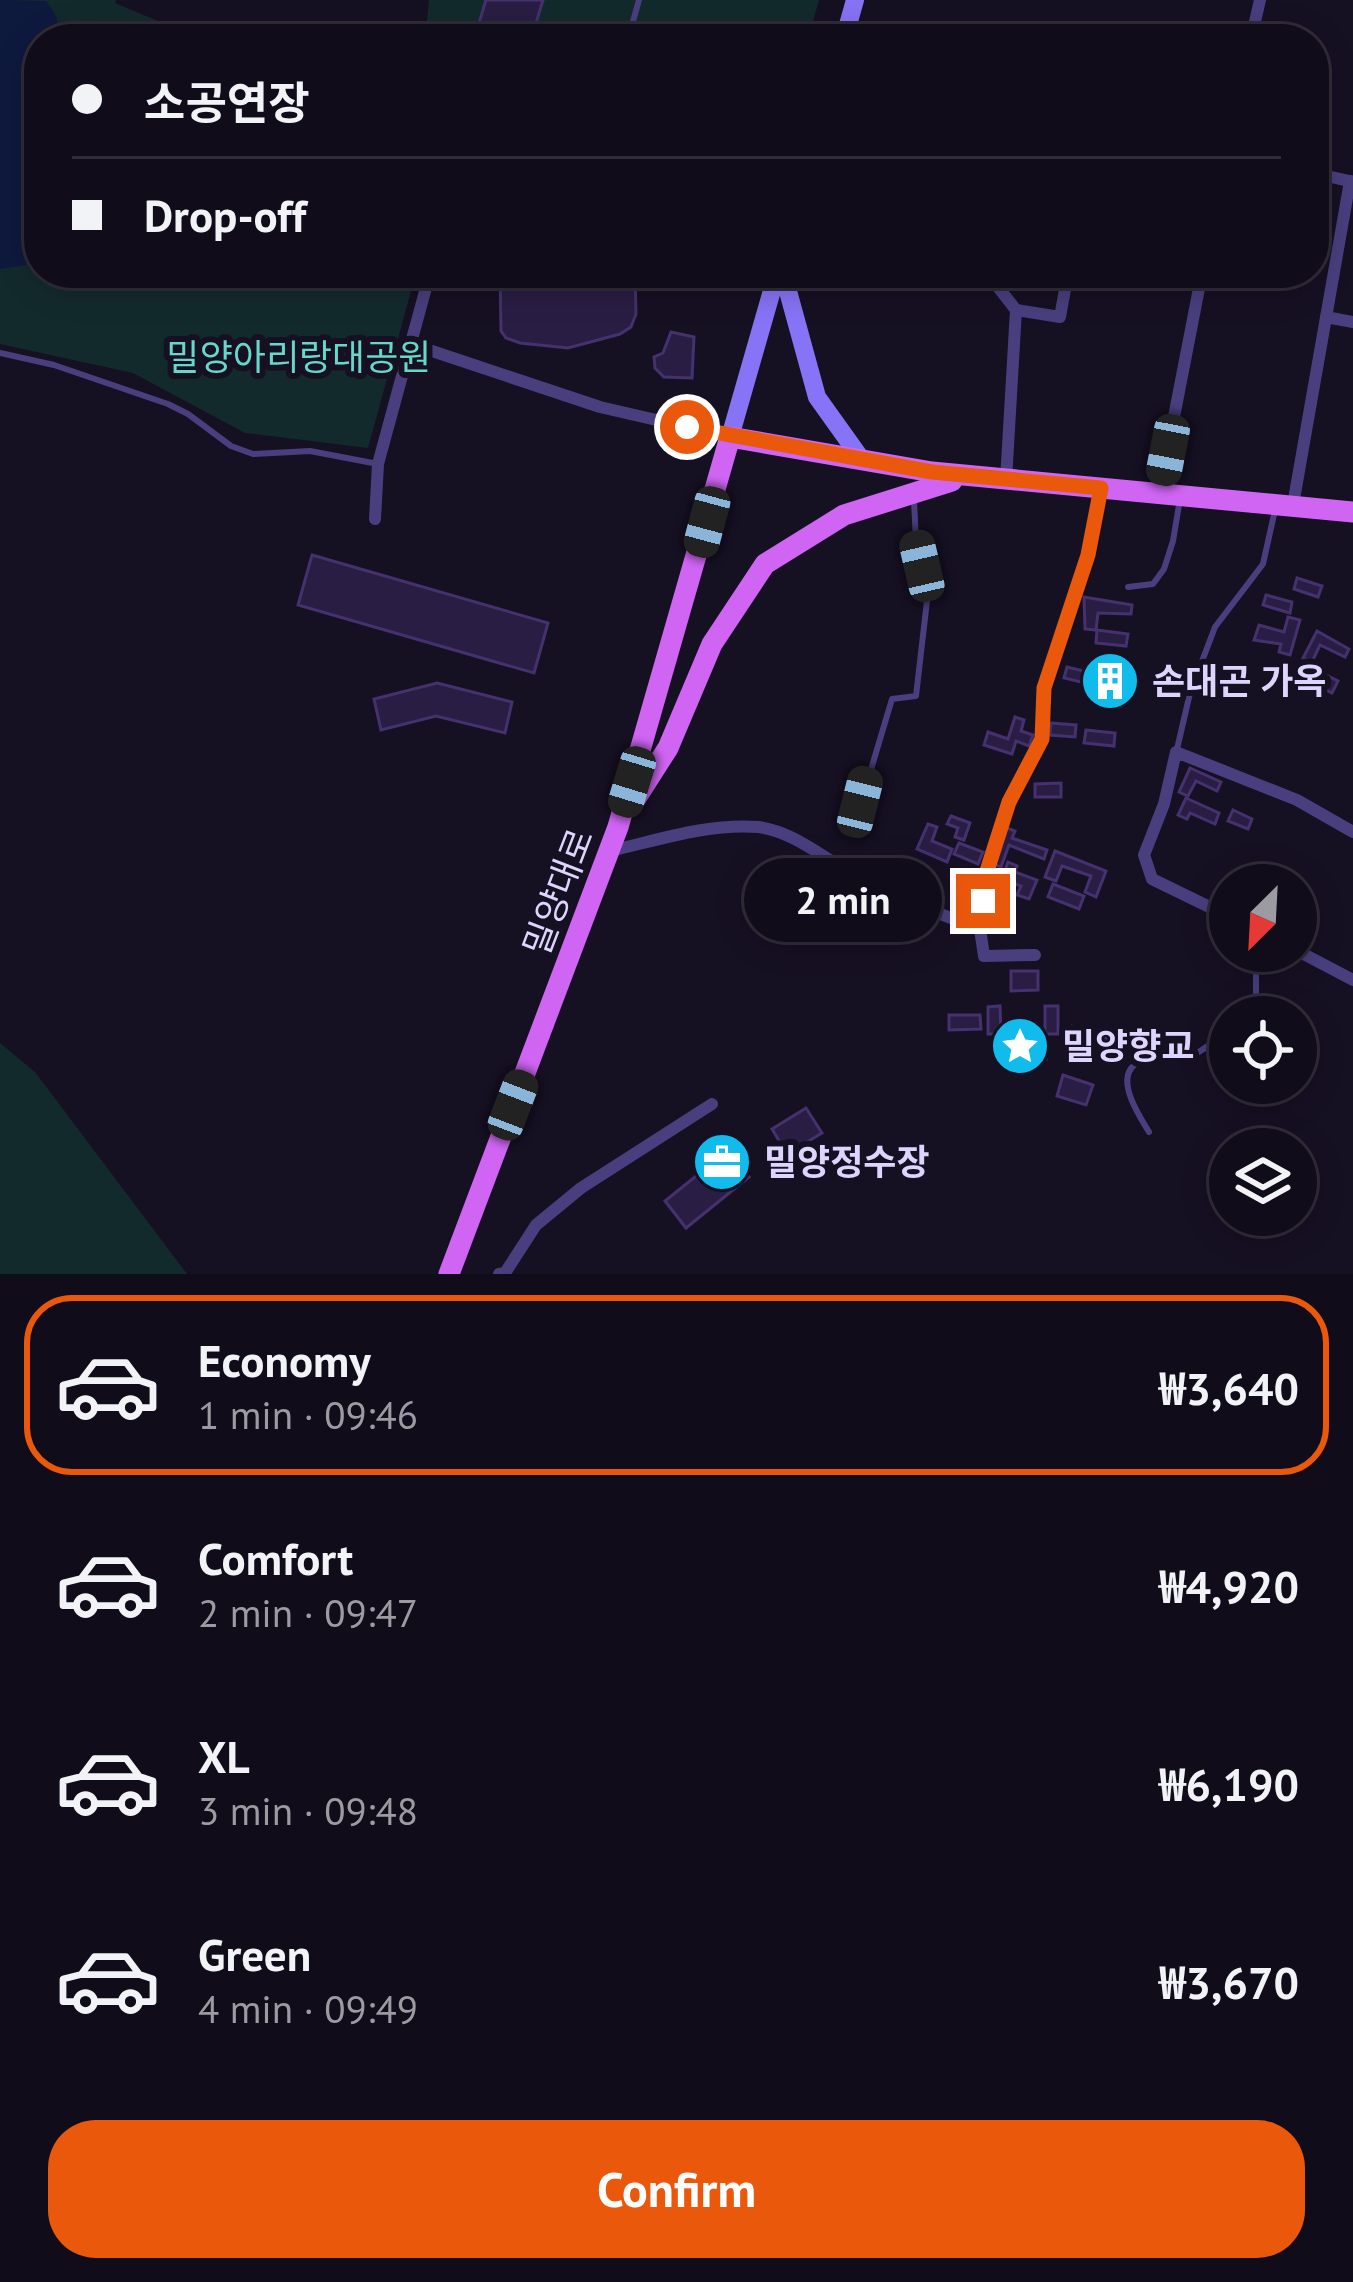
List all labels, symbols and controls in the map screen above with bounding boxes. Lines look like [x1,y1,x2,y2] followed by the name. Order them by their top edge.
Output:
[144,73,310,131] text: 소공연장
[144,186,306,244] text: Drop-off
[167,333,431,380] park label: 밀양아리랑대공원
[660,400,714,454] route start
[1143,411,1193,489] car
[680,483,734,561] car
[896,527,948,605] car
[1079,650,1141,712] building icon: 손대곤 가옥
[1152,657,1327,704] place label: 손대곤 가옥
[604,742,660,822] car
[834,763,886,841] car
[512,822,603,962] street label: 밀양대로
[743,859,941,943] callout: 2 min
[1209,864,1317,972] north arrow
[1209,864,1317,1236] map controls
[795,874,891,925] text: 2 min
[956,874,1010,928] route end
[1209,996,1317,1104] button: locate
[989,1015,1051,1077] place icon: 밀양향교
[1062,1022,1194,1069] place label: 밀양향교
[483,1065,543,1145] car
[1209,1128,1317,1236] button: layers
[691,1131,753,1193] office icon: 밀양정수장
[764,1138,930,1185] place label: 밀양정수장
[54,1331,162,1439] icon: car
[198,1331,371,1389] text: Economy
[1159,1359,1299,1417] text: ₩3,640
[198,1389,418,1440] text: 1 min · 09:46
[54,1529,162,1637] icon: car
[198,1529,353,1587] text: Comfort
[1159,1557,1299,1615] text: ₩4,920
[198,1587,418,1638] text: 2 min · 09:47
[54,1727,162,1835] icon: car
[198,1727,250,1785] text: XL
[1159,1755,1299,1813] text: ₩6,190
[198,1785,418,1836] text: 3 min · 09:48
[54,1925,162,2033] icon: car
[198,1925,311,1983] text: Green
[1159,1953,1299,2011] text: ₩3,670
[198,1983,418,2034] text: 4 min · 09:49
[48,2120,1305,2258] button: Confirm

